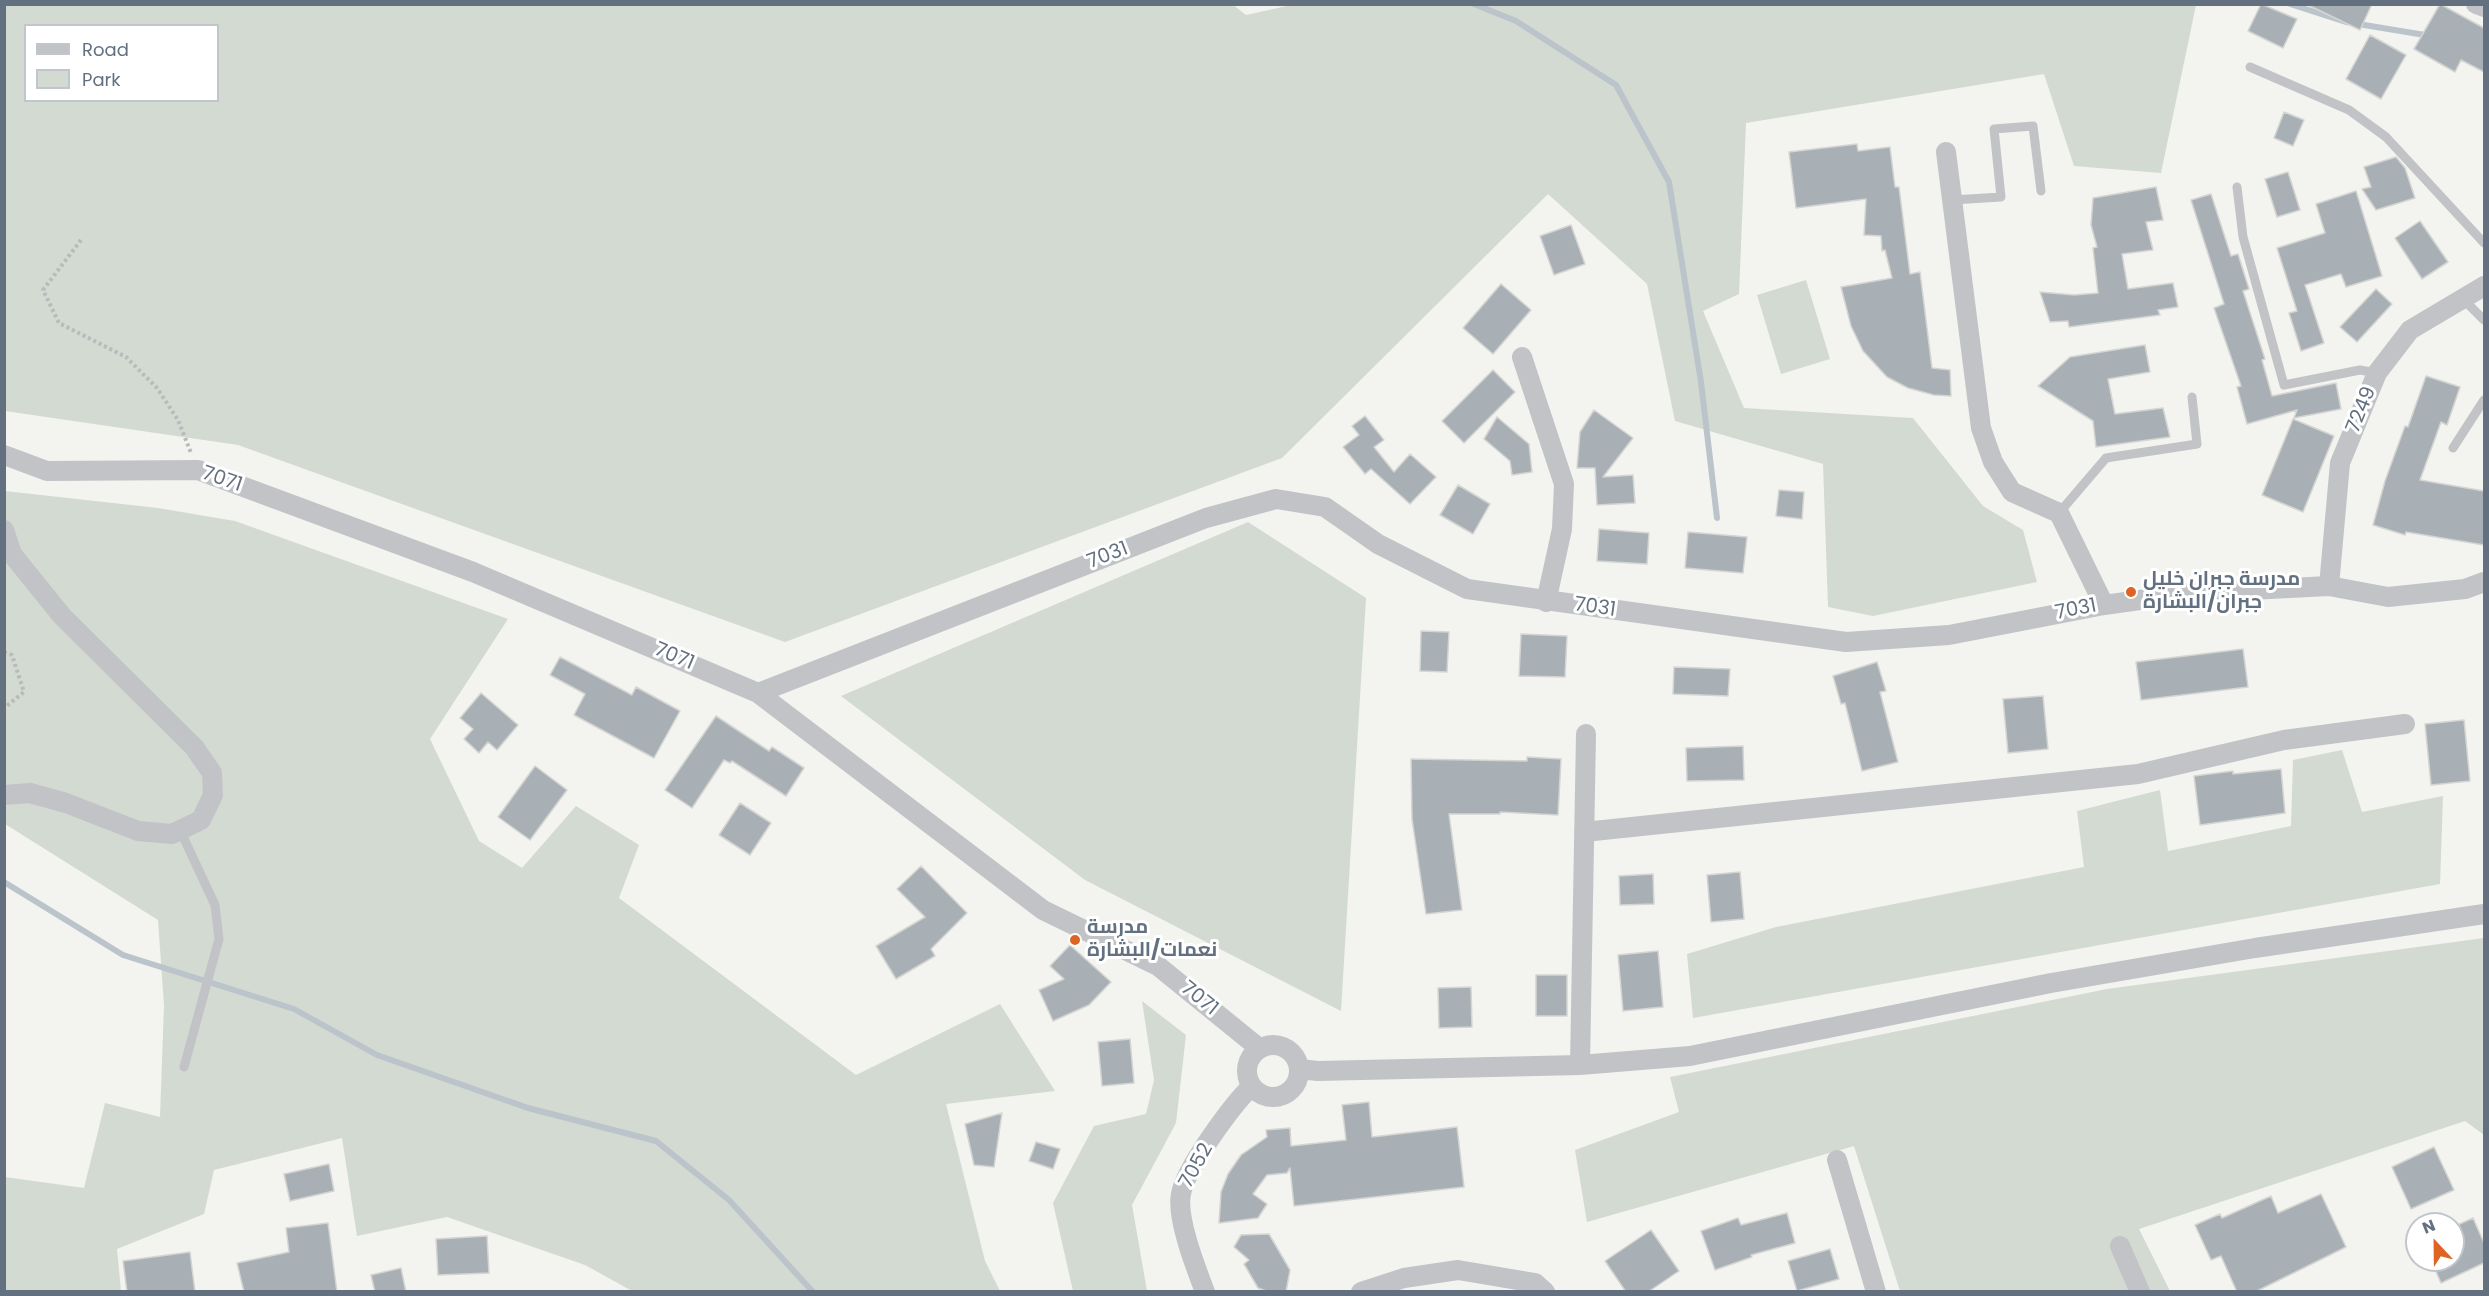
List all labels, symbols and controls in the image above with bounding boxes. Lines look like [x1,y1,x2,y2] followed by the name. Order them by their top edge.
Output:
[24,24,219,102] legend
[82,37,129,62] text: Road
[82,67,121,92] text: Park
[2342,383,2382,437] street label: 7249
[199,462,245,498] street label: 7071
[1084,537,1132,575] street label: 7031
[2143,568,2300,615] place label: مدرسة جبران خليل جبران/البشارة
[2124,585,2138,599] marker: مدرسة جبران خليل جبران/البشارة
[1573,593,1617,623] street label: 7031
[2053,594,2099,626] street label: 7031
[651,638,697,676] street label: 7071
[1087,916,1217,963] place label: مدرسة نعمات/البشارة
[1068,933,1082,947] marker: مدرسة نعمات/البشارة
[1176,977,1222,1021] street label: 7071
[1175,1139,1219,1193] street label: 7052
[2405,1212,2465,1272] north arrow
[2419,1214,2439,1240] text: N

